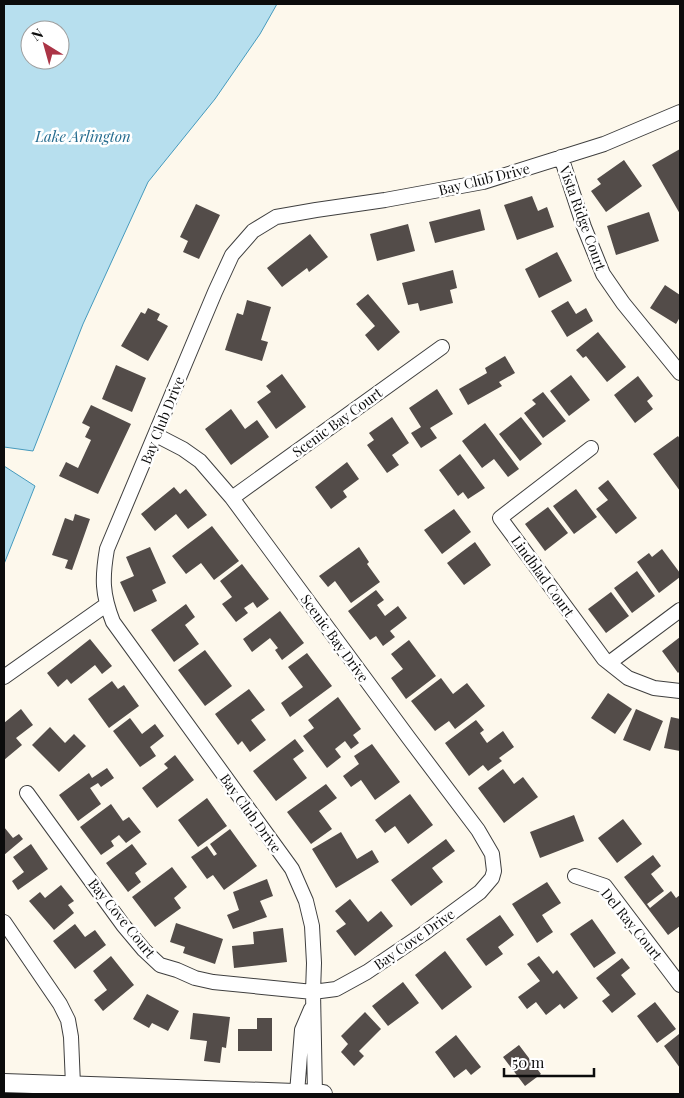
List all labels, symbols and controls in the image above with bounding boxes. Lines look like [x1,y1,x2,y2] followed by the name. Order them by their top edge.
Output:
[20,20,70,70] north arrow
[27,24,47,45] text: N
[34,126,131,146] water label: Lake Arlington
[436,159,532,199] street label: Bay Club Drive
[555,162,611,274] street label: Vista Ridge Court
[136,373,188,467] street label: Bay Club Drive
[288,382,387,461] street label: Scenic Bay Court
[507,532,579,621] street label: Lindblad Court
[297,590,373,686] street label: Scenic Bay Drive
[216,770,286,856] street label: Bay Club Drive
[84,874,161,962] street label: Bay Cove Court
[597,884,668,965] street label: Del Ray Court
[370,904,458,974] street label: Bay Cove Drive
[504,1046,594,1078] scale bar
[512,1052,545,1072] text: 50 m

